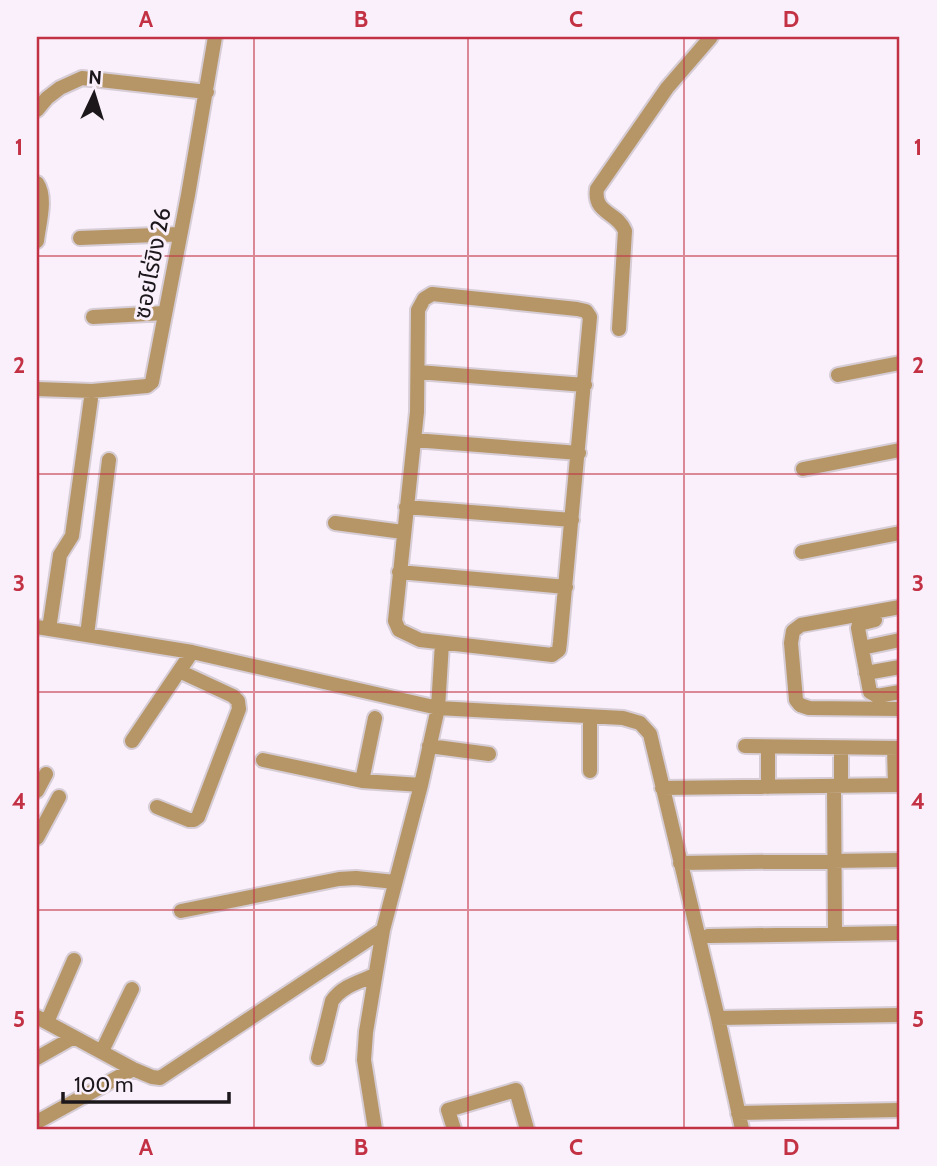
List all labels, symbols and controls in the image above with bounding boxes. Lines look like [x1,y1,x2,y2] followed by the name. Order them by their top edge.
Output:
[139,5,154,33] text: A
[354,5,368,33] text: B
[569,5,583,33] text: C
[783,5,799,33] text: D
[60,60,130,130] north arrow
[88,66,103,89] text: N
[15,133,23,161] text: 1
[914,133,922,161] text: 1
[127,205,177,321] street label: ซอยไร่ขิง 26
[13,351,25,379] text: 2
[912,351,924,379] text: 2
[13,569,25,597] text: 3
[912,569,924,597] text: 3
[12,787,26,815] text: 4
[911,787,925,815] text: 4
[13,1005,25,1033] text: 5
[912,1005,924,1033] text: 5
[63,1061,229,1105] scale bar
[74,1072,133,1097] text: 100 m
[139,1133,154,1161] text: A
[354,1133,368,1161] text: B
[569,1133,583,1161] text: C
[783,1133,799,1161] text: D

